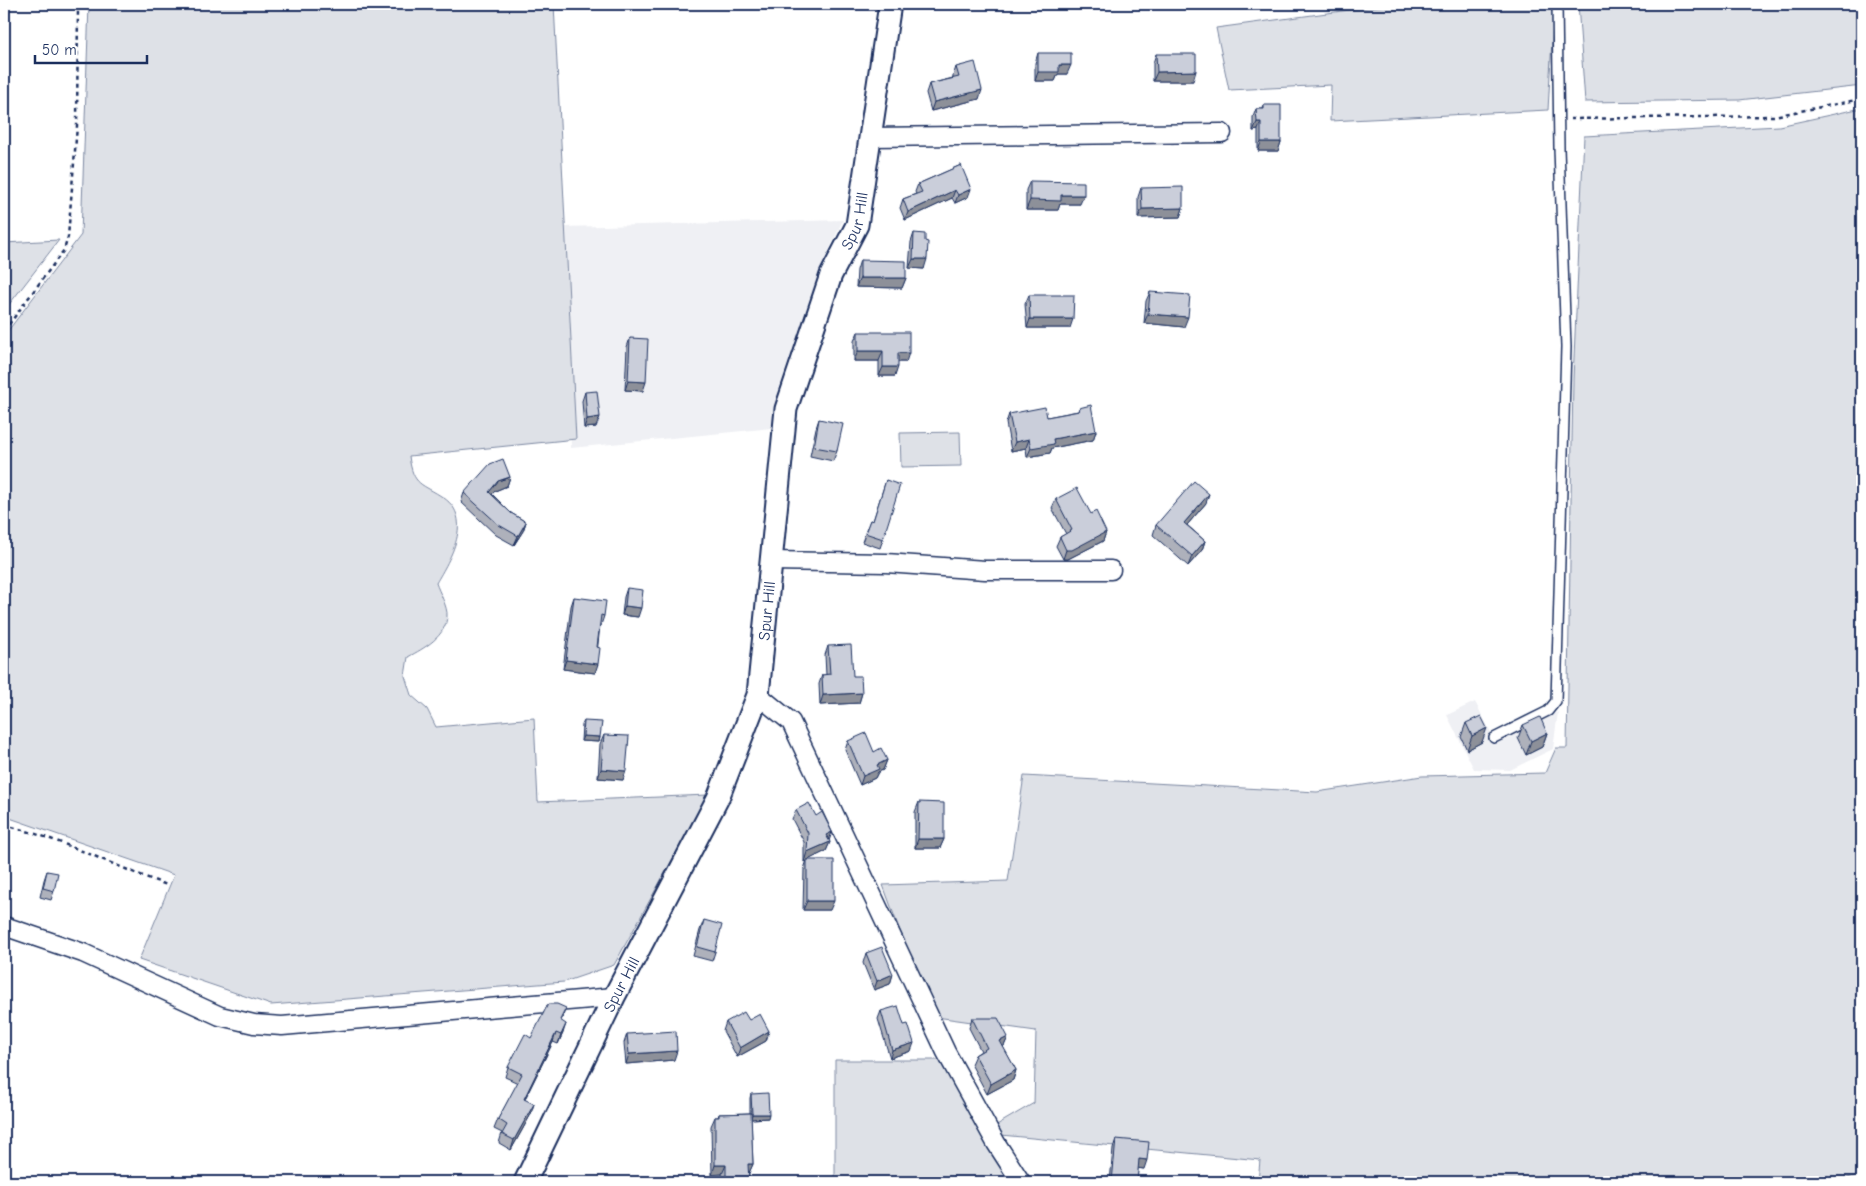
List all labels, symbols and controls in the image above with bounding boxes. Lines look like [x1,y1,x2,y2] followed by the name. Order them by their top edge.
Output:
[35,32,148,64] scale bar
[42,41,77,59] text: 50 m
[838,191,872,253] street label: Spur Hill
[755,580,779,641] street label: Spur Hill
[600,954,643,1015] street label: Spur Hill

